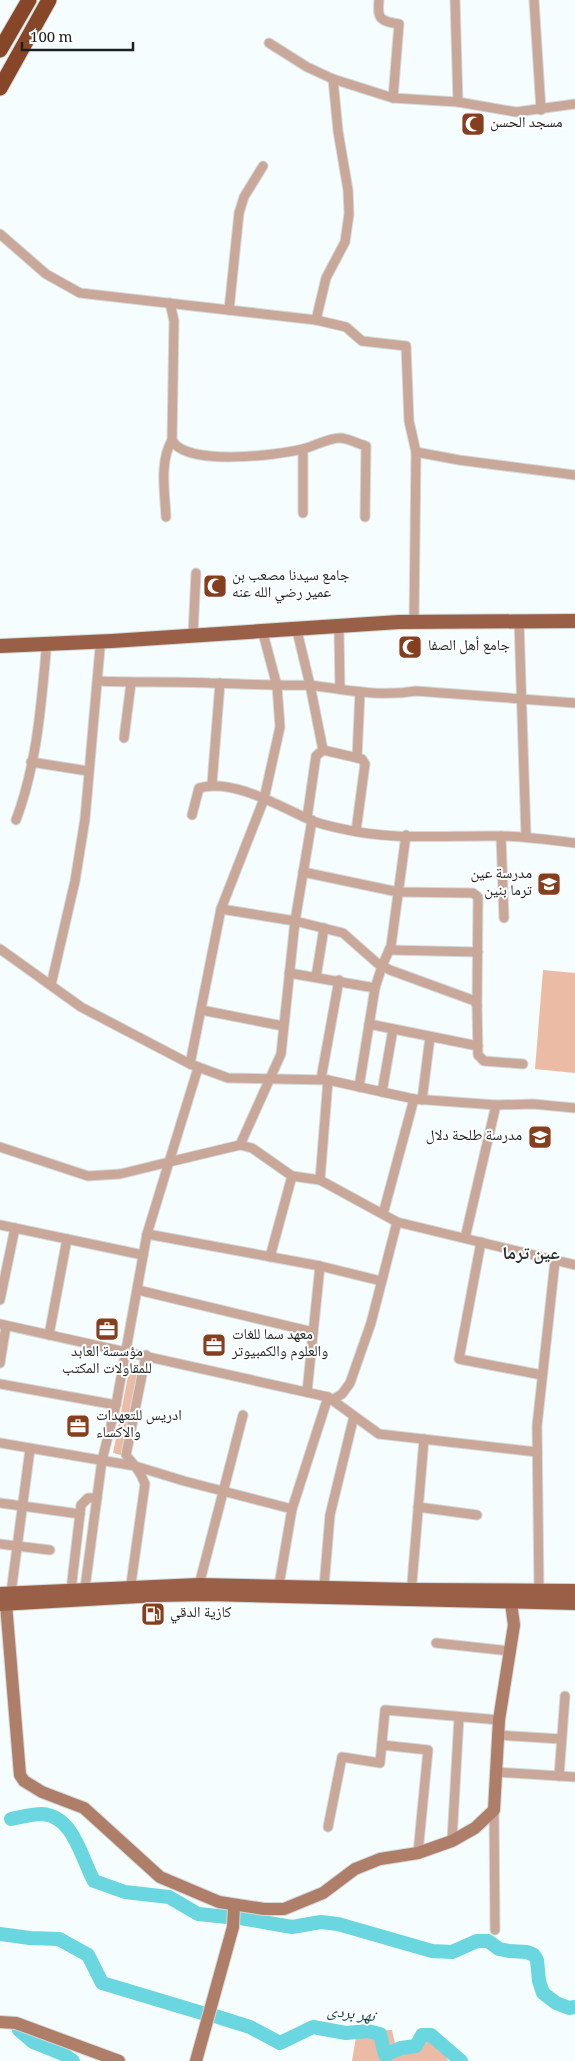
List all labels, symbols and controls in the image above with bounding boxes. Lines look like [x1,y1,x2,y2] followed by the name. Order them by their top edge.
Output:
[22,20,134,52] scale bar
[30,26,73,52] text: 100 m
[460,111,486,137] mosque icon: مسجد الحسن
[490,111,563,137] place label: مسجد الحسن
[232,564,350,607] place label: جامع سيدنا مصعب بن عمير رضي الله عنه
[202,573,228,599] mosque icon: جامع سيدنا مصعب بن عمير رضي الله عنه
[397,634,423,660] mosque icon: جامع أهل الصفا
[428,634,510,660] place label: جامع أهل الصفا
[471,862,533,905] place label: مدرسة عين ترما بنين
[536,871,562,897] school or university icon: مدرسة عين ترما بنين
[426,1124,522,1150] place label: مدرسة طلحة دلال
[527,1124,553,1150] school or university icon: مدرسة طلحة دلال
[502,1240,560,1270] district label: عين ترما
[94,1316,120,1342] office icon: مؤسسة العابد للمقاولات المكتب
[231,1323,328,1366] place label: معهد سما للغات والعلوم والكمبيوتر
[201,1332,227,1358] office icon: معهد سما للغات والعلوم والكمبيوتر
[62,1340,152,1383] place label: مؤسسة العابد للمقاولات المكتب
[96,1404,182,1447] place label: ادريس للتعهدات والاكساء
[65,1413,91,1439] office icon: ادريس للتعهدات والاكساء
[140,1601,166,1627] fuel station icon: كازية الدقي
[170,1601,232,1627] place label: كازية الدقي
[326,1999,379,2032] water label: نهر بردى

